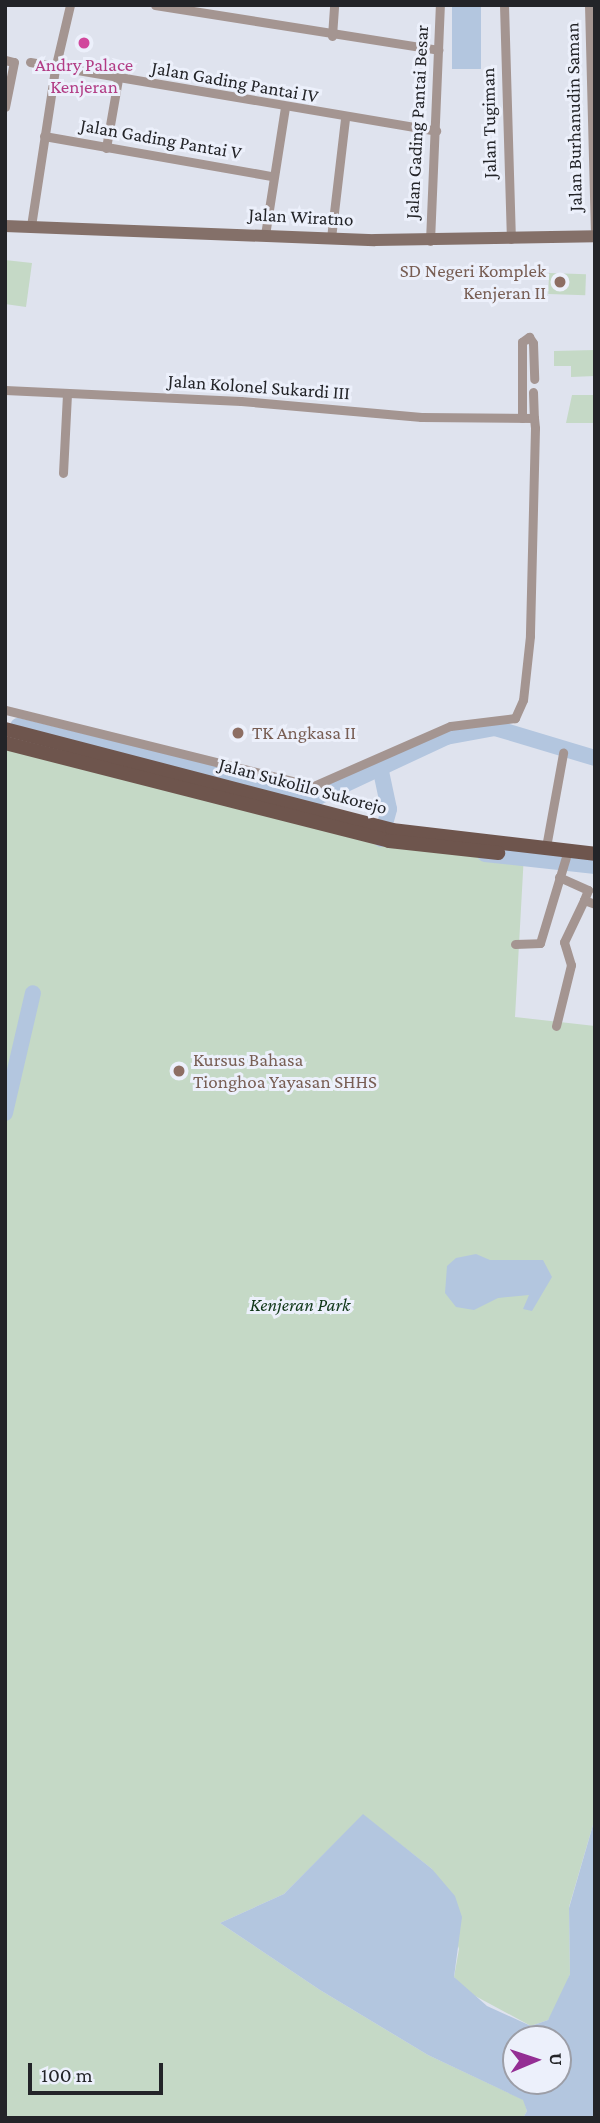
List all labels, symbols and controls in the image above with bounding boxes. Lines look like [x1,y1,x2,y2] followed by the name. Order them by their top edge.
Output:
[561,22,587,212] street label: Jalan Burhanudin Saman
[401,24,433,220] street label: Jalan Gading Pantai Besar
[76,35,92,51] marker: Andry Palace Kenjeran
[35,54,133,98] place label: Andry Palace Kenjeran
[150,56,320,108] street label: Jalan Gading Pantai IV
[477,67,501,179] street label: Jalan Tugiman
[79,114,243,164] street label: Jalan Gading Pantai V
[248,203,354,231] street label: Jalan Wiratno
[400,260,546,304] place label: SD Negeri Komplek Kenjeran II
[552,274,568,290] marker: SD Negeri Komplek Kenjeran II
[167,369,351,405] street label: Jalan Kolonel Sukardi III
[252,722,356,744] place label: TK Angkasa II
[230,725,246,741] marker: TK Angkasa II
[216,753,390,819] street label: Jalan Sukolilo Sukorejo
[193,1049,377,1093] place label: Kursus Bahasa Tionghoa Yayasan SHHS
[171,1063,187,1079] marker: Kursus Bahasa Tionghoa Yayasan SHHS
[250,1294,350,1316] park label: Kenjeran Park
[502,2025,572,2095] north arrow
[32,2050,166,2094] scale bar
[546,2052,567,2066] text: U
[41,2063,93,2087] text: 100 m

